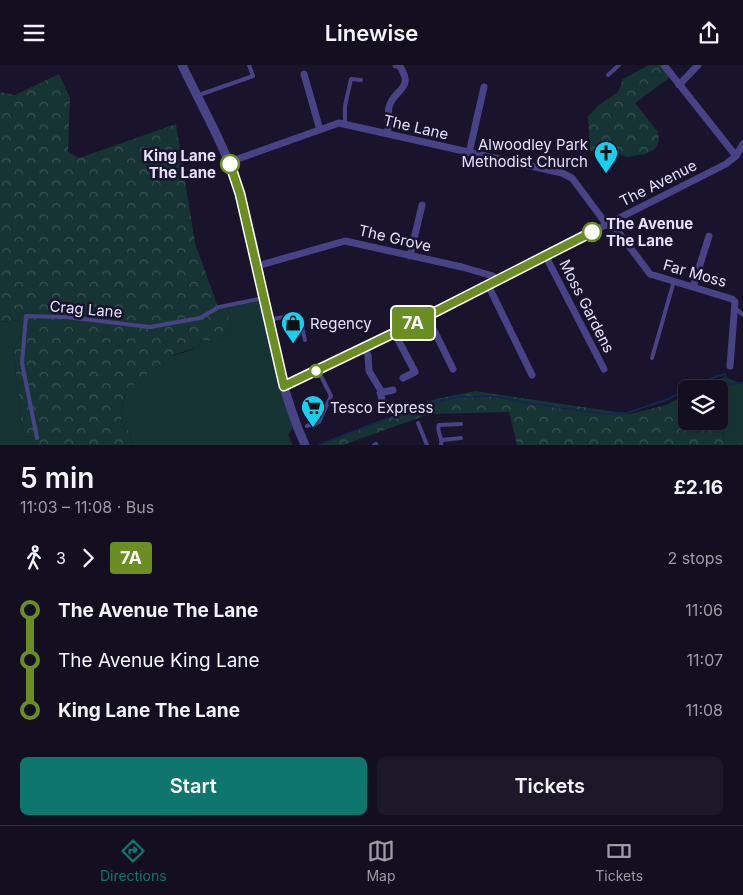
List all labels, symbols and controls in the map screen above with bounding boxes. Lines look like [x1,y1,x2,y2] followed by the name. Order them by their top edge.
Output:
[20,19,48,47] icon: menu
[695,19,723,47] icon: share
[325,20,418,46] text: Linewise
[382,110,450,144] street label: The Lane
[462,135,589,171] place label: Alwoodley Park Methodist Church
[593,140,619,174] church icon: Alwoodley Park Methodist Church
[143,146,216,182] place label: King Lane The Lane
[220,154,240,174] marker: King Lane The Lane
[616,155,700,211] street label: The Avenue
[606,214,693,250] place label: The Avenue The Lane
[357,220,433,256] street label: The Grove
[582,222,602,242] marker: The Avenue The Lane
[661,255,729,291] street label: Far Moss
[555,256,619,356] street label: Moss Gardens
[49,296,123,322] street label: Crag Lane
[390,307,436,339] line badge: 7A
[280,310,306,344] shop icon: Regency
[402,312,424,333] text: 7A
[310,314,372,333] place label: Regency
[309,364,323,378] unlabelled marker
[678,380,728,430] map controls
[678,380,728,430] button: layers
[300,394,326,428] supermarket icon: Tesco Express
[330,398,433,417] place label: Tesco Express
[20,461,94,495] text: 5 min
[674,476,723,499] text: £2.16
[20,497,154,517] text: 11:03 – 11:08 · Bus
[20,544,48,572] icon: walk
[74,544,102,572] icon: forward
[120,547,142,568] text: 7A
[56,548,66,568] text: 3
[667,548,723,568] text: 2 stops
[58,599,258,622] text: The Avenue The Lane
[685,600,723,620] text: 11:06
[58,649,260,672] text: The Avenue King Lane
[687,650,723,670] text: 11:07
[58,699,240,722] text: King Lane The Lane
[685,700,723,720] text: 11:08
[20,757,367,815] button: Start
[377,757,723,815] button: Tickets
[100,837,167,884] tab: Directions
[366,837,396,884] tab: Map
[595,837,643,884] tab: Tickets

